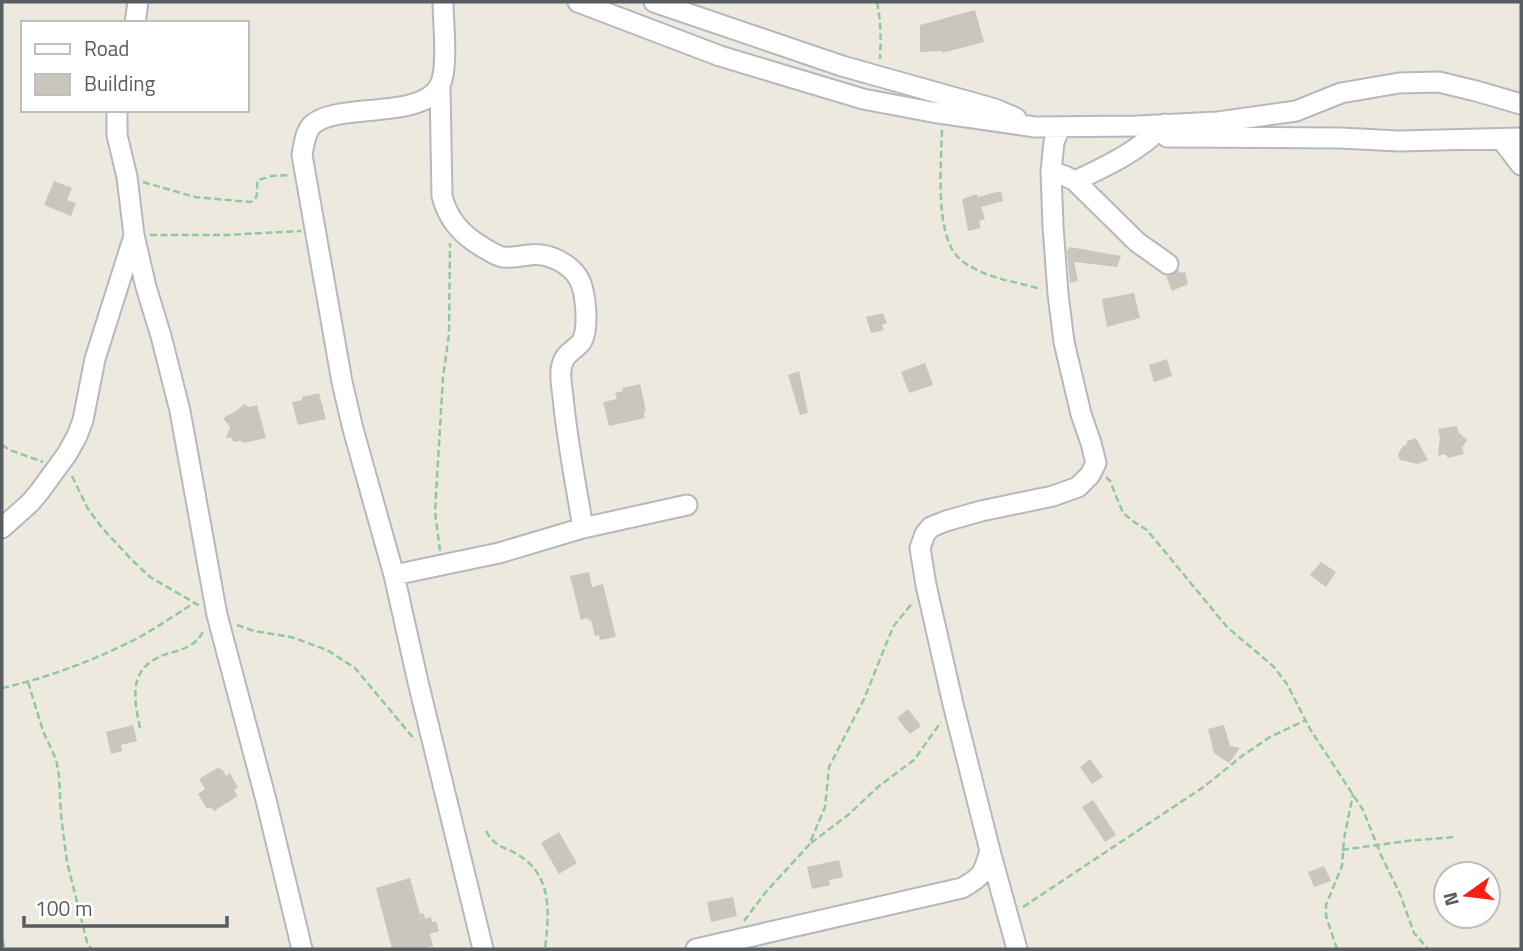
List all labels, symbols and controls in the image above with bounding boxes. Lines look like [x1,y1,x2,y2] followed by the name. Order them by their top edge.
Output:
[21,21,248,112] legend
[84,32,129,64] text: Road
[84,67,156,99] text: Building
[1432,860,1502,930] north arrow
[24,884,228,928] scale bar
[1434,889,1466,909] text: N
[35,892,92,924] text: 100 m

